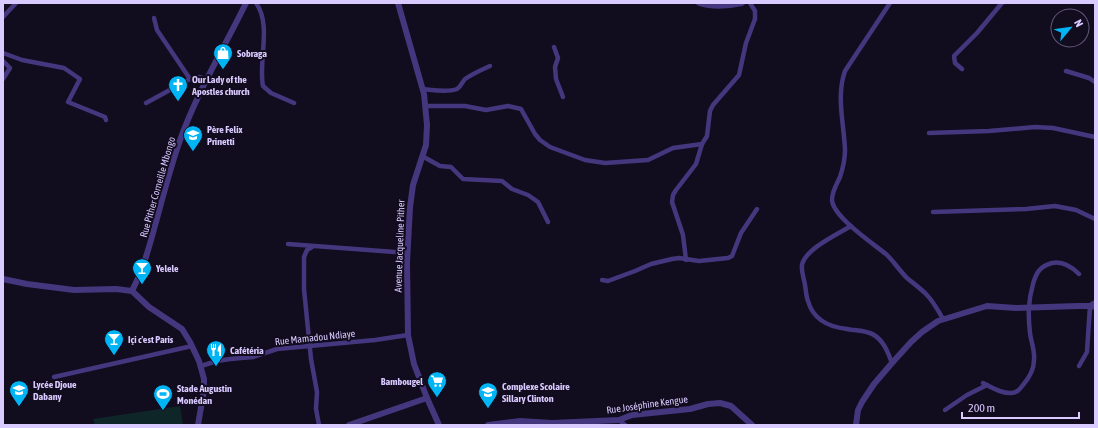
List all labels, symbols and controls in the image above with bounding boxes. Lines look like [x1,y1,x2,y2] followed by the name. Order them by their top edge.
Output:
[1050,8,1090,48] north arrow
[1072,17,1086,29] text: N
[212,42,234,70] shop icon: Sobraga
[237,48,267,59] place label: Sobraga
[167,74,189,102] church icon: Our Lady of the Apostles church
[191,74,250,97] place label: Our Lady of the Apostles church
[182,124,204,152] school or university icon: Père Felix Prinetti
[207,124,243,147] place label: Père Felix Prinetti
[138,135,177,239] street label: Rue Pither Corneille Mbongo
[392,198,407,293] street label: Avenue Jacqueline Pither
[131,257,153,285] bar icon: Yelele
[155,263,179,274] place label: Yelele
[103,328,125,356] bar icon: Içi c'est Paris
[274,328,356,347] street label: Rue Mamadou Ndiaye
[128,334,174,345] place label: Içi c'est Paris
[205,339,227,367] restaurant icon: Cafétéria
[230,345,264,356] place label: Cafétéria
[426,370,448,398] supermarket icon: Bambougel
[381,376,423,387] place label: Bambougel
[8,379,30,407] school or university icon: Lycée Djoue Dabany
[33,379,77,402] place label: Lycée Djoue Dabany
[477,381,499,409] school or university icon: Complexe Scolaire Sillary Clinton
[502,381,570,404] place label: Complexe Scolaire Sillary Clinton
[152,383,174,411] sports icon: Stade Augustin Monédan
[177,383,232,406] place label: Stade Augustin Monédan
[606,393,689,416] street label: Rue Joséphine Kengue
[962,394,1079,420] scale bar
[968,401,995,415] text: 200 m

